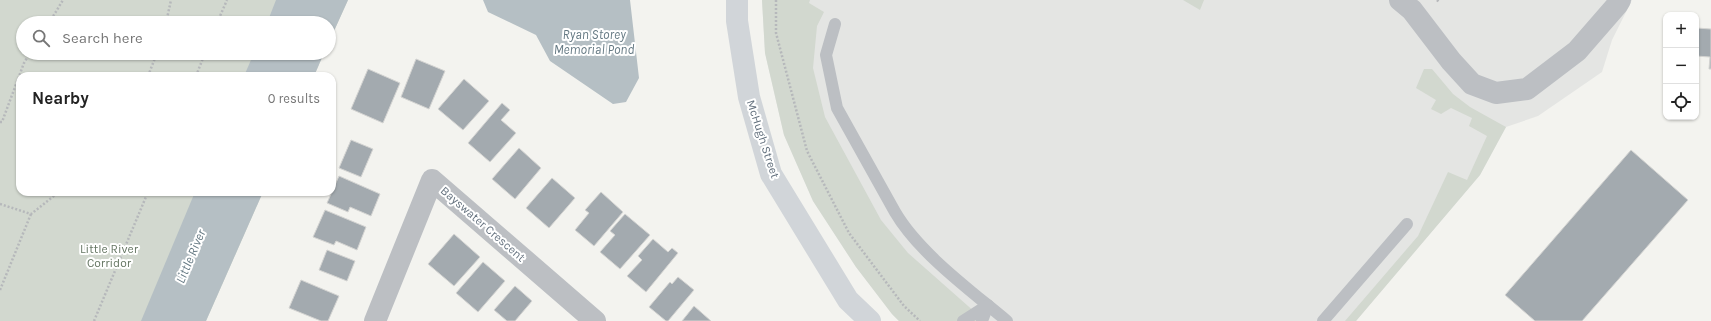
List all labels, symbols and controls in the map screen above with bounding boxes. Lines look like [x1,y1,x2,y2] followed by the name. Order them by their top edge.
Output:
[1663,12,1699,120] map controls
[1663,12,1699,48] button: +
[16,16,336,60] search box
[30,27,52,49] icon: search
[554,27,634,57] water label: Ryan Storey Memorial Pond
[62,29,143,47] text: Search here
[1663,48,1699,84] button: −
[1663,84,1699,120] button: locate
[32,88,89,108] text: Nearby
[268,91,320,106] text: 0 results
[744,98,782,180] street label: McHugh Street
[438,183,528,265] street label: Bayswater Crescent
[172,227,209,285] water label: Little River
[80,242,139,270] park label: Little River Corridor

